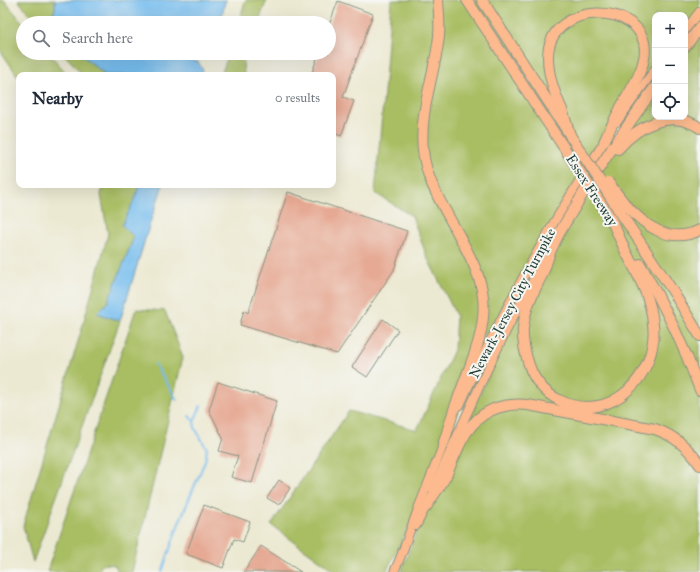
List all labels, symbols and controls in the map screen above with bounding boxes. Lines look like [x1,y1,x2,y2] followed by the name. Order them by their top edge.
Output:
[652,12,688,120] map controls
[652,12,688,48] button: +
[16,16,336,60] search box
[30,27,52,49] icon: search
[62,29,133,47] text: Search here
[652,48,688,84] button: −
[652,84,688,120] button: locate
[32,88,83,109] text: Nearby
[275,90,320,106] text: 0 results
[562,151,621,230] street label: Essex Freeway
[466,225,560,382] street label: Newark-Jersey City Turnpike

